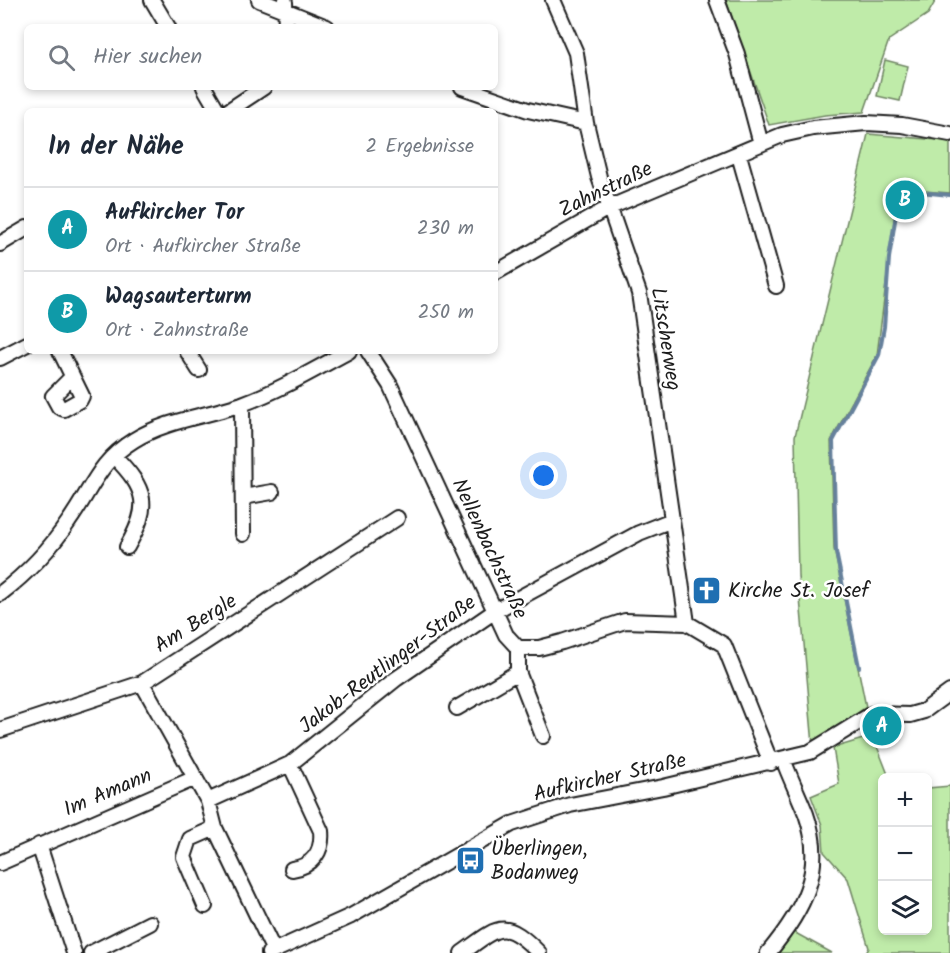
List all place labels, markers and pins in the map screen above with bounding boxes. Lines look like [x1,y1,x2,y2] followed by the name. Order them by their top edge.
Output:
[886,178,924,222] pin: B
[691,575,723,607] church icon: Kirche St. Josef
[728,575,871,608] place label: Kirche St. Josef
[862,704,902,748] pin: A
[491,833,588,890] place label: Überlingen, Bodanweg
[454,845,486,877] bus stop icon: Überlingen, Bodanweg

